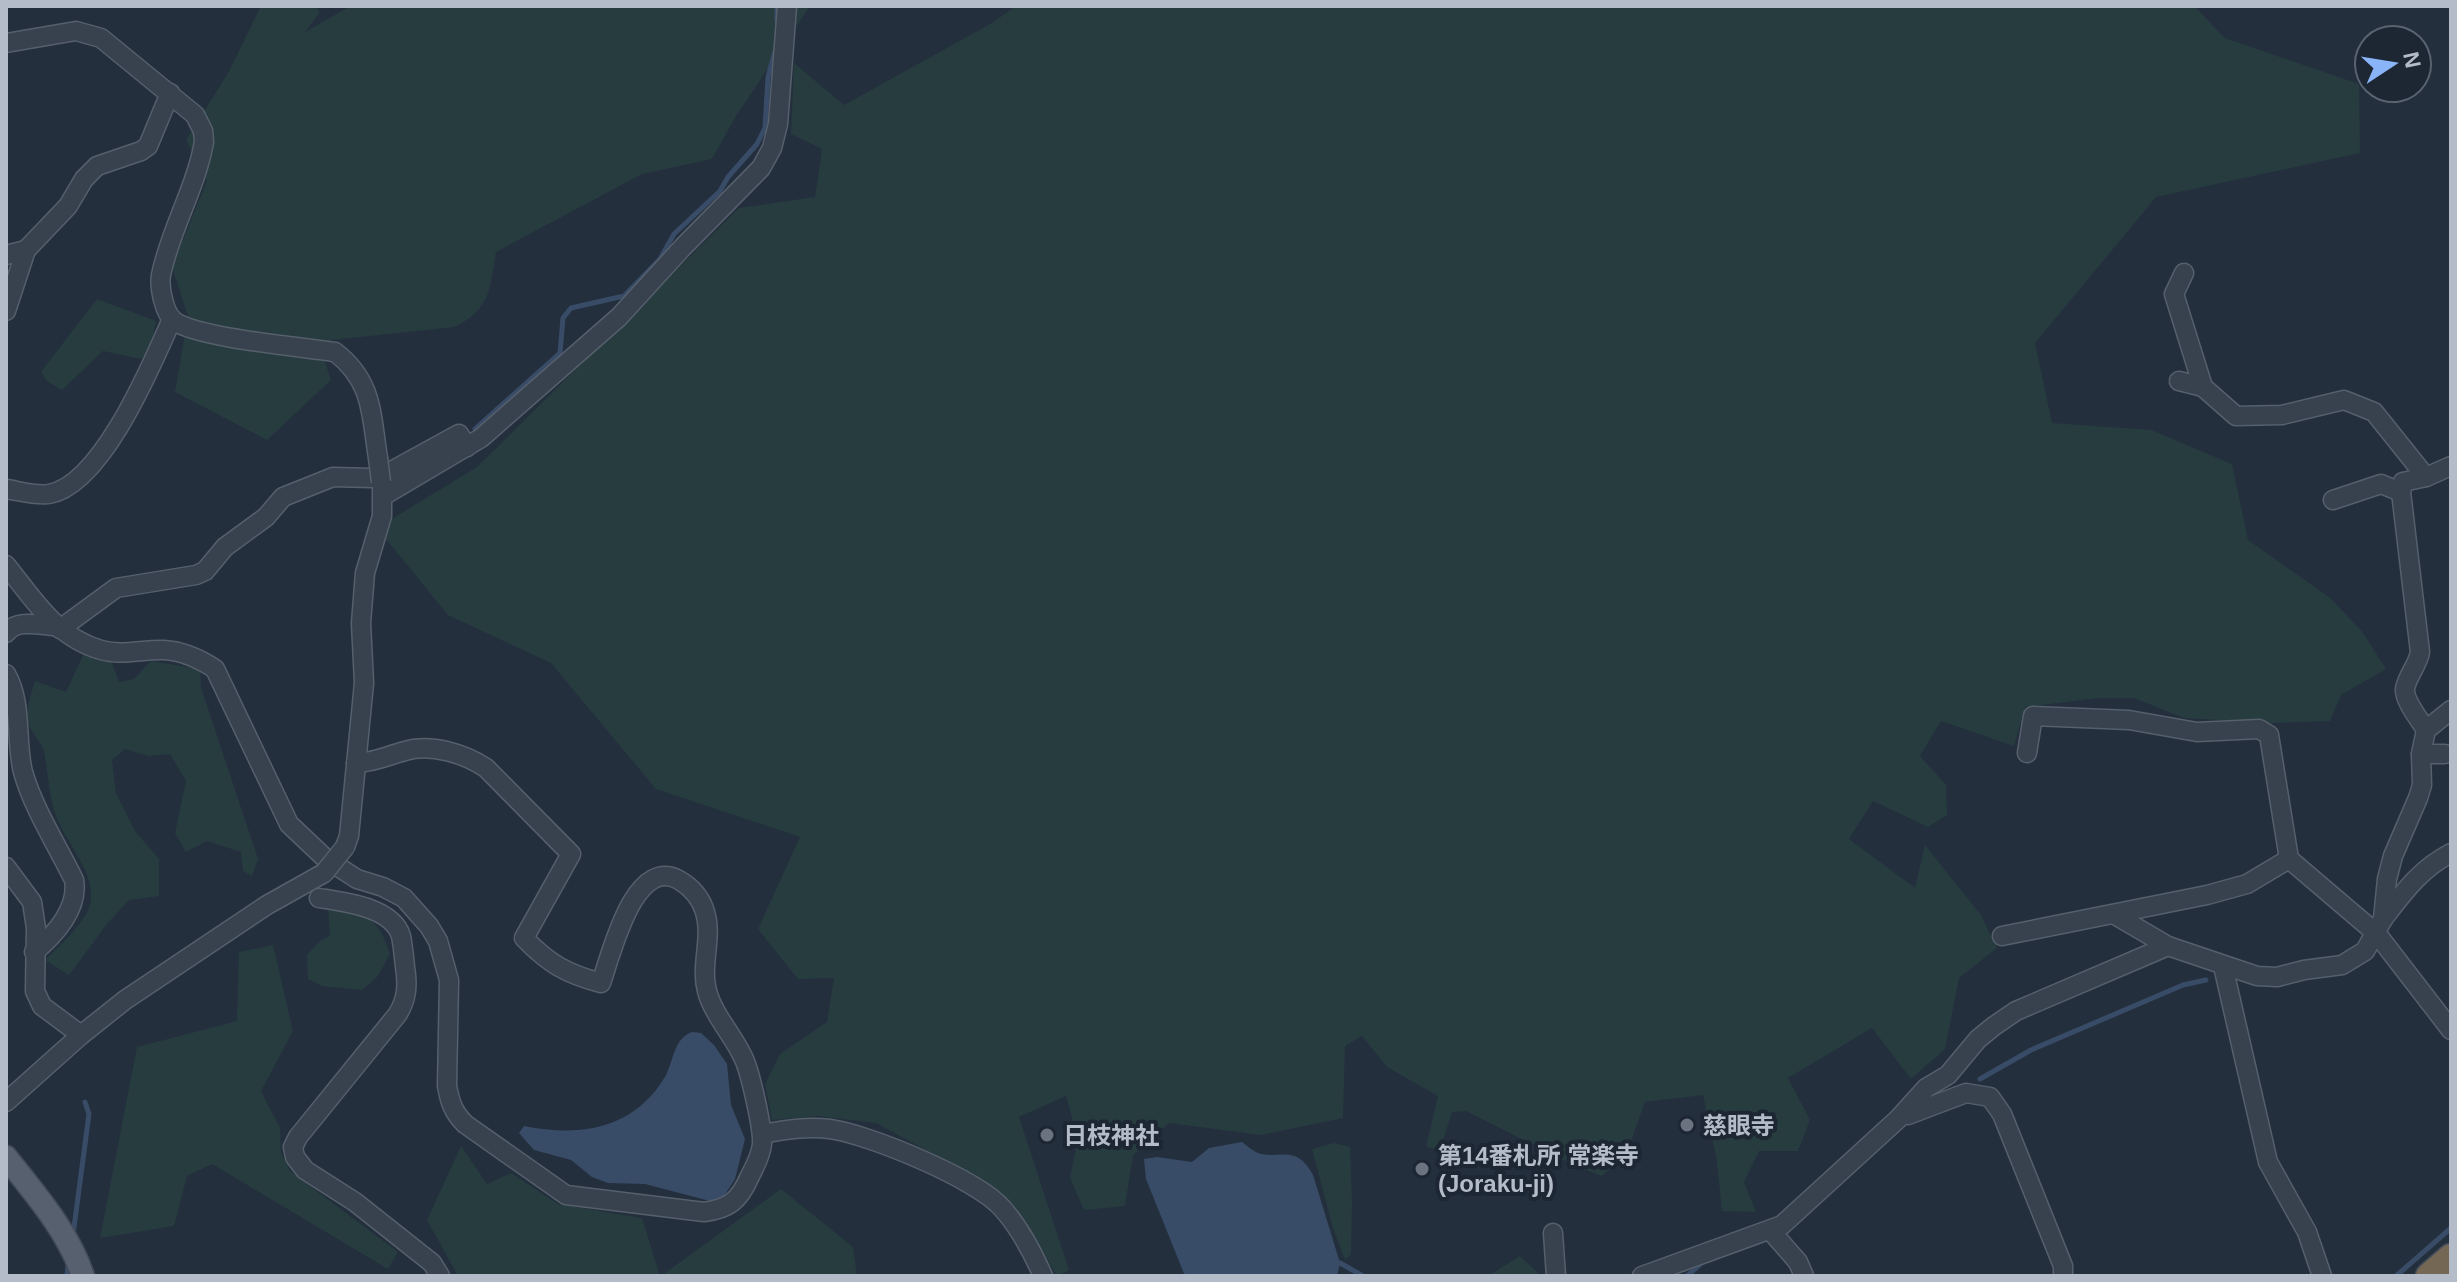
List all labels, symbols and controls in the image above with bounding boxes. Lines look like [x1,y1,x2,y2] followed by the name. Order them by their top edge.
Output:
[2353,24,2433,104] north arrow
[2398,50,2426,70] text: N
[1703,1112,1775,1139] place label: 慈眼寺
[1678,1116,1696,1134] marker: 慈眼寺
[1063,1122,1159,1149] place label: 日枝神社
[1038,1126,1056,1144] marker: 日枝神社
[1438,1142,1639,1197] place label: 第14番札所 常楽寺 (Joraku-ji)
[1413,1160,1431,1178] marker: 第14番札所 常楽寺 (Joraku-ji)

